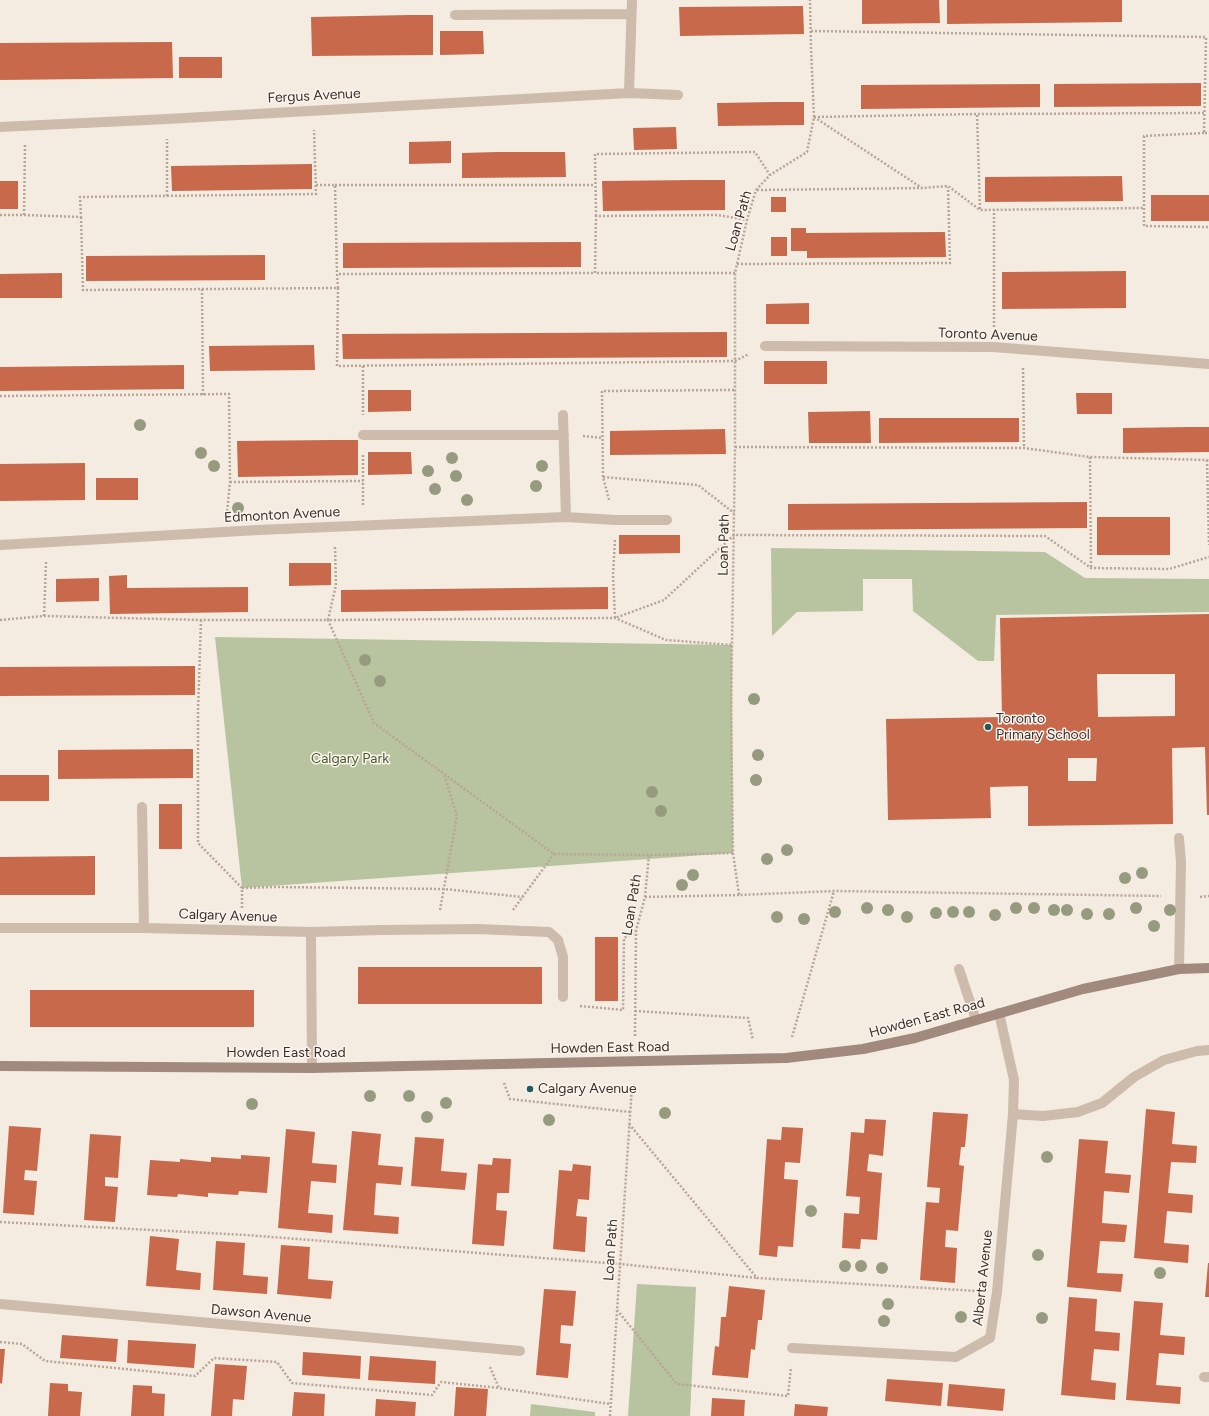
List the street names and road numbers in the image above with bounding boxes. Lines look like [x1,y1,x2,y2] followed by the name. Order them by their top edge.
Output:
[267,85,361,107] street label: Fergus Avenue
[722,189,756,253] street label: Loan Path
[938,325,1038,345] street label: Toronto Avenue
[223,504,341,526] street label: Edmonton Avenue
[715,514,733,576] street label: Loan Path
[619,873,645,937] street label: Loan Path
[178,906,278,926] street label: Calgary Avenue
[867,994,987,1042] street label: Howden East Road
[550,1039,670,1057] street label: Howden East Road
[226,1045,346,1061] street label: Howden East Road
[600,1218,622,1282] street label: Loan Path
[970,1229,996,1327] street label: Alberta Avenue
[210,1301,312,1327] street label: Dawson Avenue

